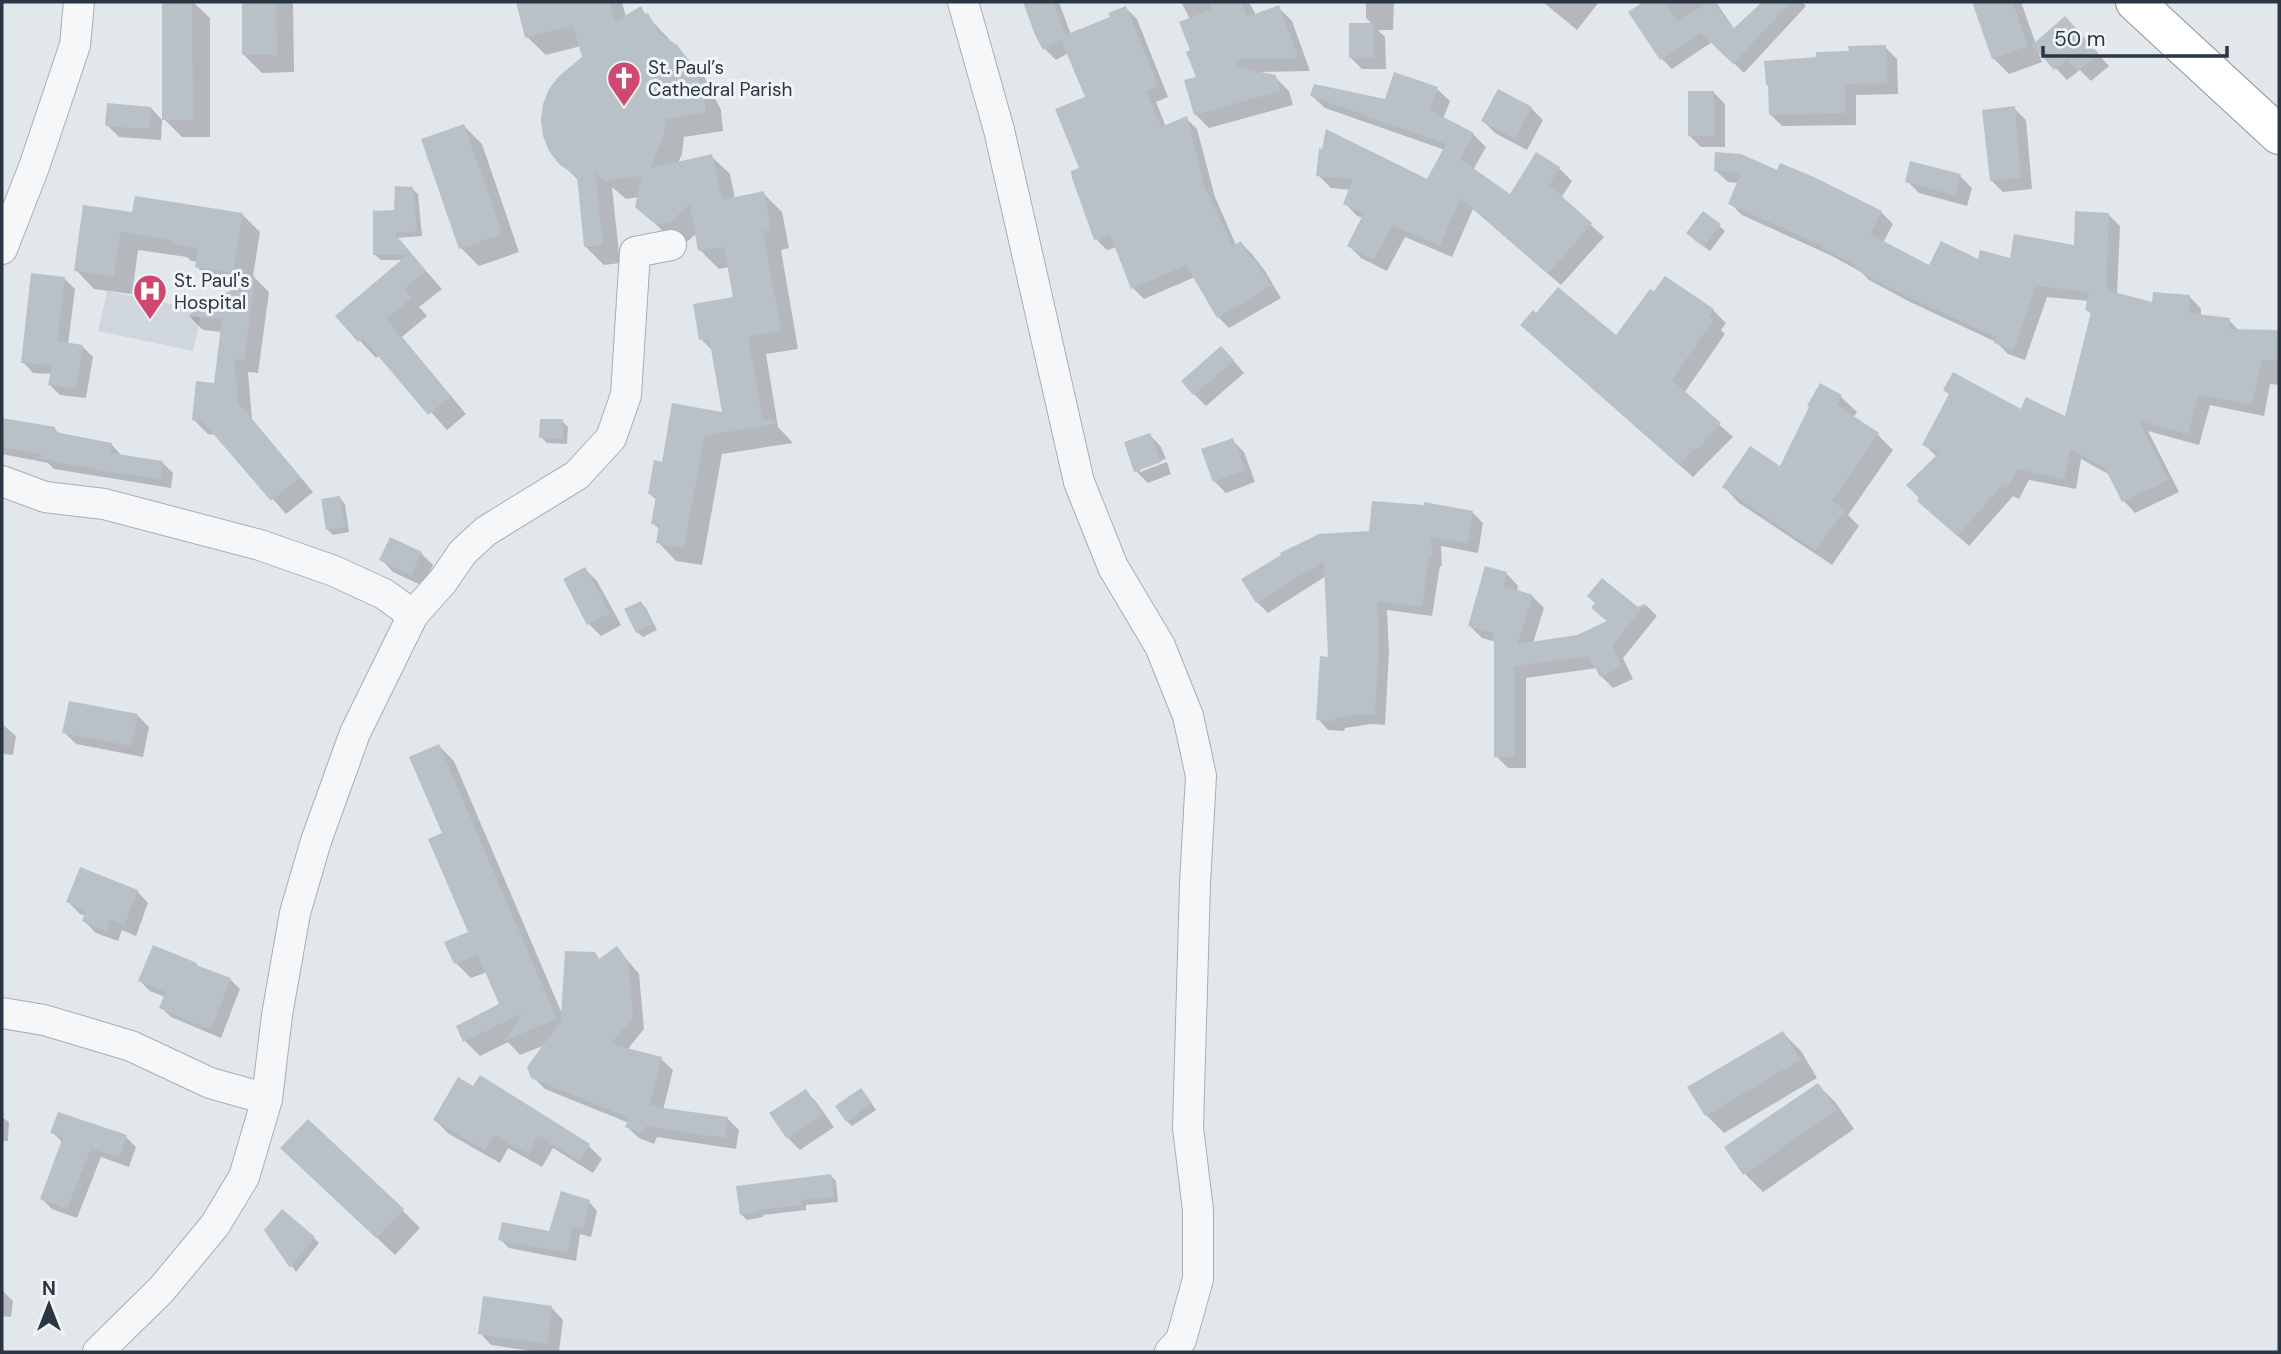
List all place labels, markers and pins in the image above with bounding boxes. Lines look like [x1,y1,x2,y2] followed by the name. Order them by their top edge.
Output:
[648,55,792,102] place label: St. Paul’s Cathedral Parish
[605,59,643,108] church icon: St. Paul’s Cathedral Parish
[174,268,250,315] place label: St. Paul's Hospital
[131,272,169,321] hospital icon: St. Paul's Hospital

